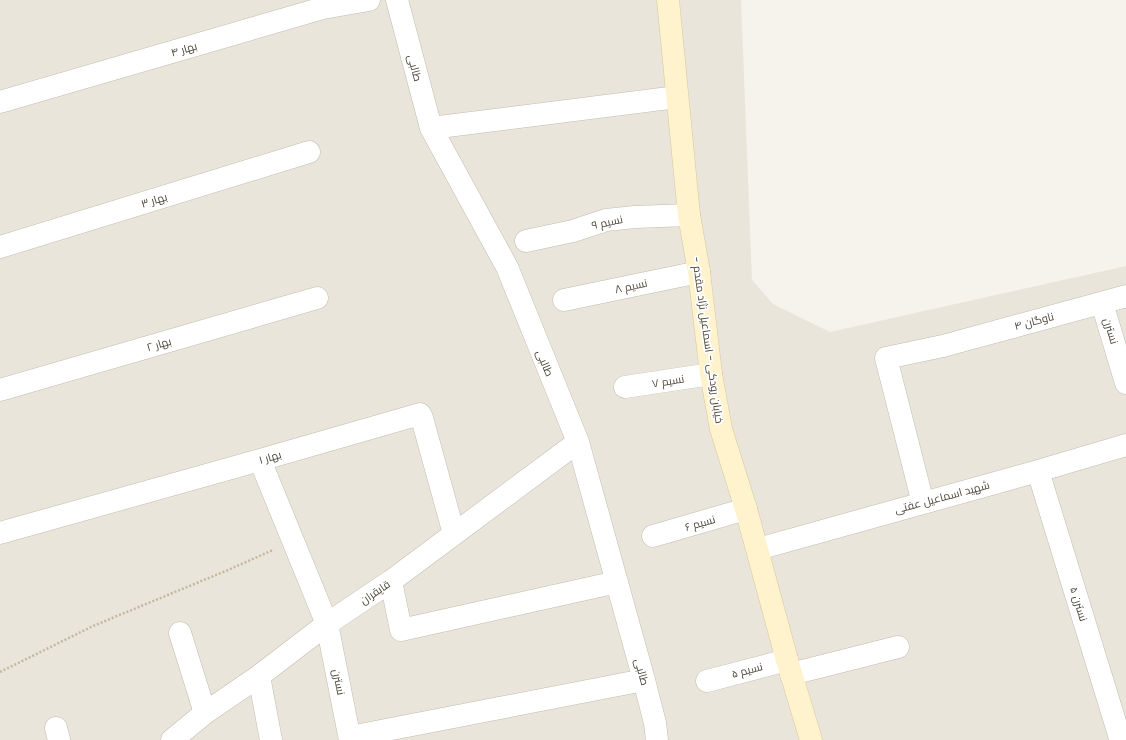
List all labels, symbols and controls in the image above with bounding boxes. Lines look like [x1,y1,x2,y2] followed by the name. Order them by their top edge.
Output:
[169,38,199,60] street label: بهار ۴
[404,53,426,83] street label: طالبی
[139,188,169,212] street label: بهار ۳
[590,211,624,233] street label: نسیم ۹
[688,256,728,424] street label: - خیابان رودکی - اسماعیل نژاد مقدم
[613,275,649,297] street label: نسیم ۸
[1012,308,1056,334] street label: ناوگان ۴
[1100,316,1123,346] street label: نسترن
[145,333,173,355] street label: بهار ۲
[532,347,558,379] street label: طالبی
[651,371,685,391] street label: نسیم ۷
[257,446,283,468] street label: بهار ۱
[893,477,991,517] street label: شهید اسماعیل عفتی
[683,511,717,535] street label: نسیم ۶
[357,576,393,608] street label: قایقران
[1066,585,1092,623] street label: نسترن ۵
[631,657,653,687] street label: طالبی
[730,658,764,682] street label: نسیم ۵
[329,668,349,696] street label: نسترن

